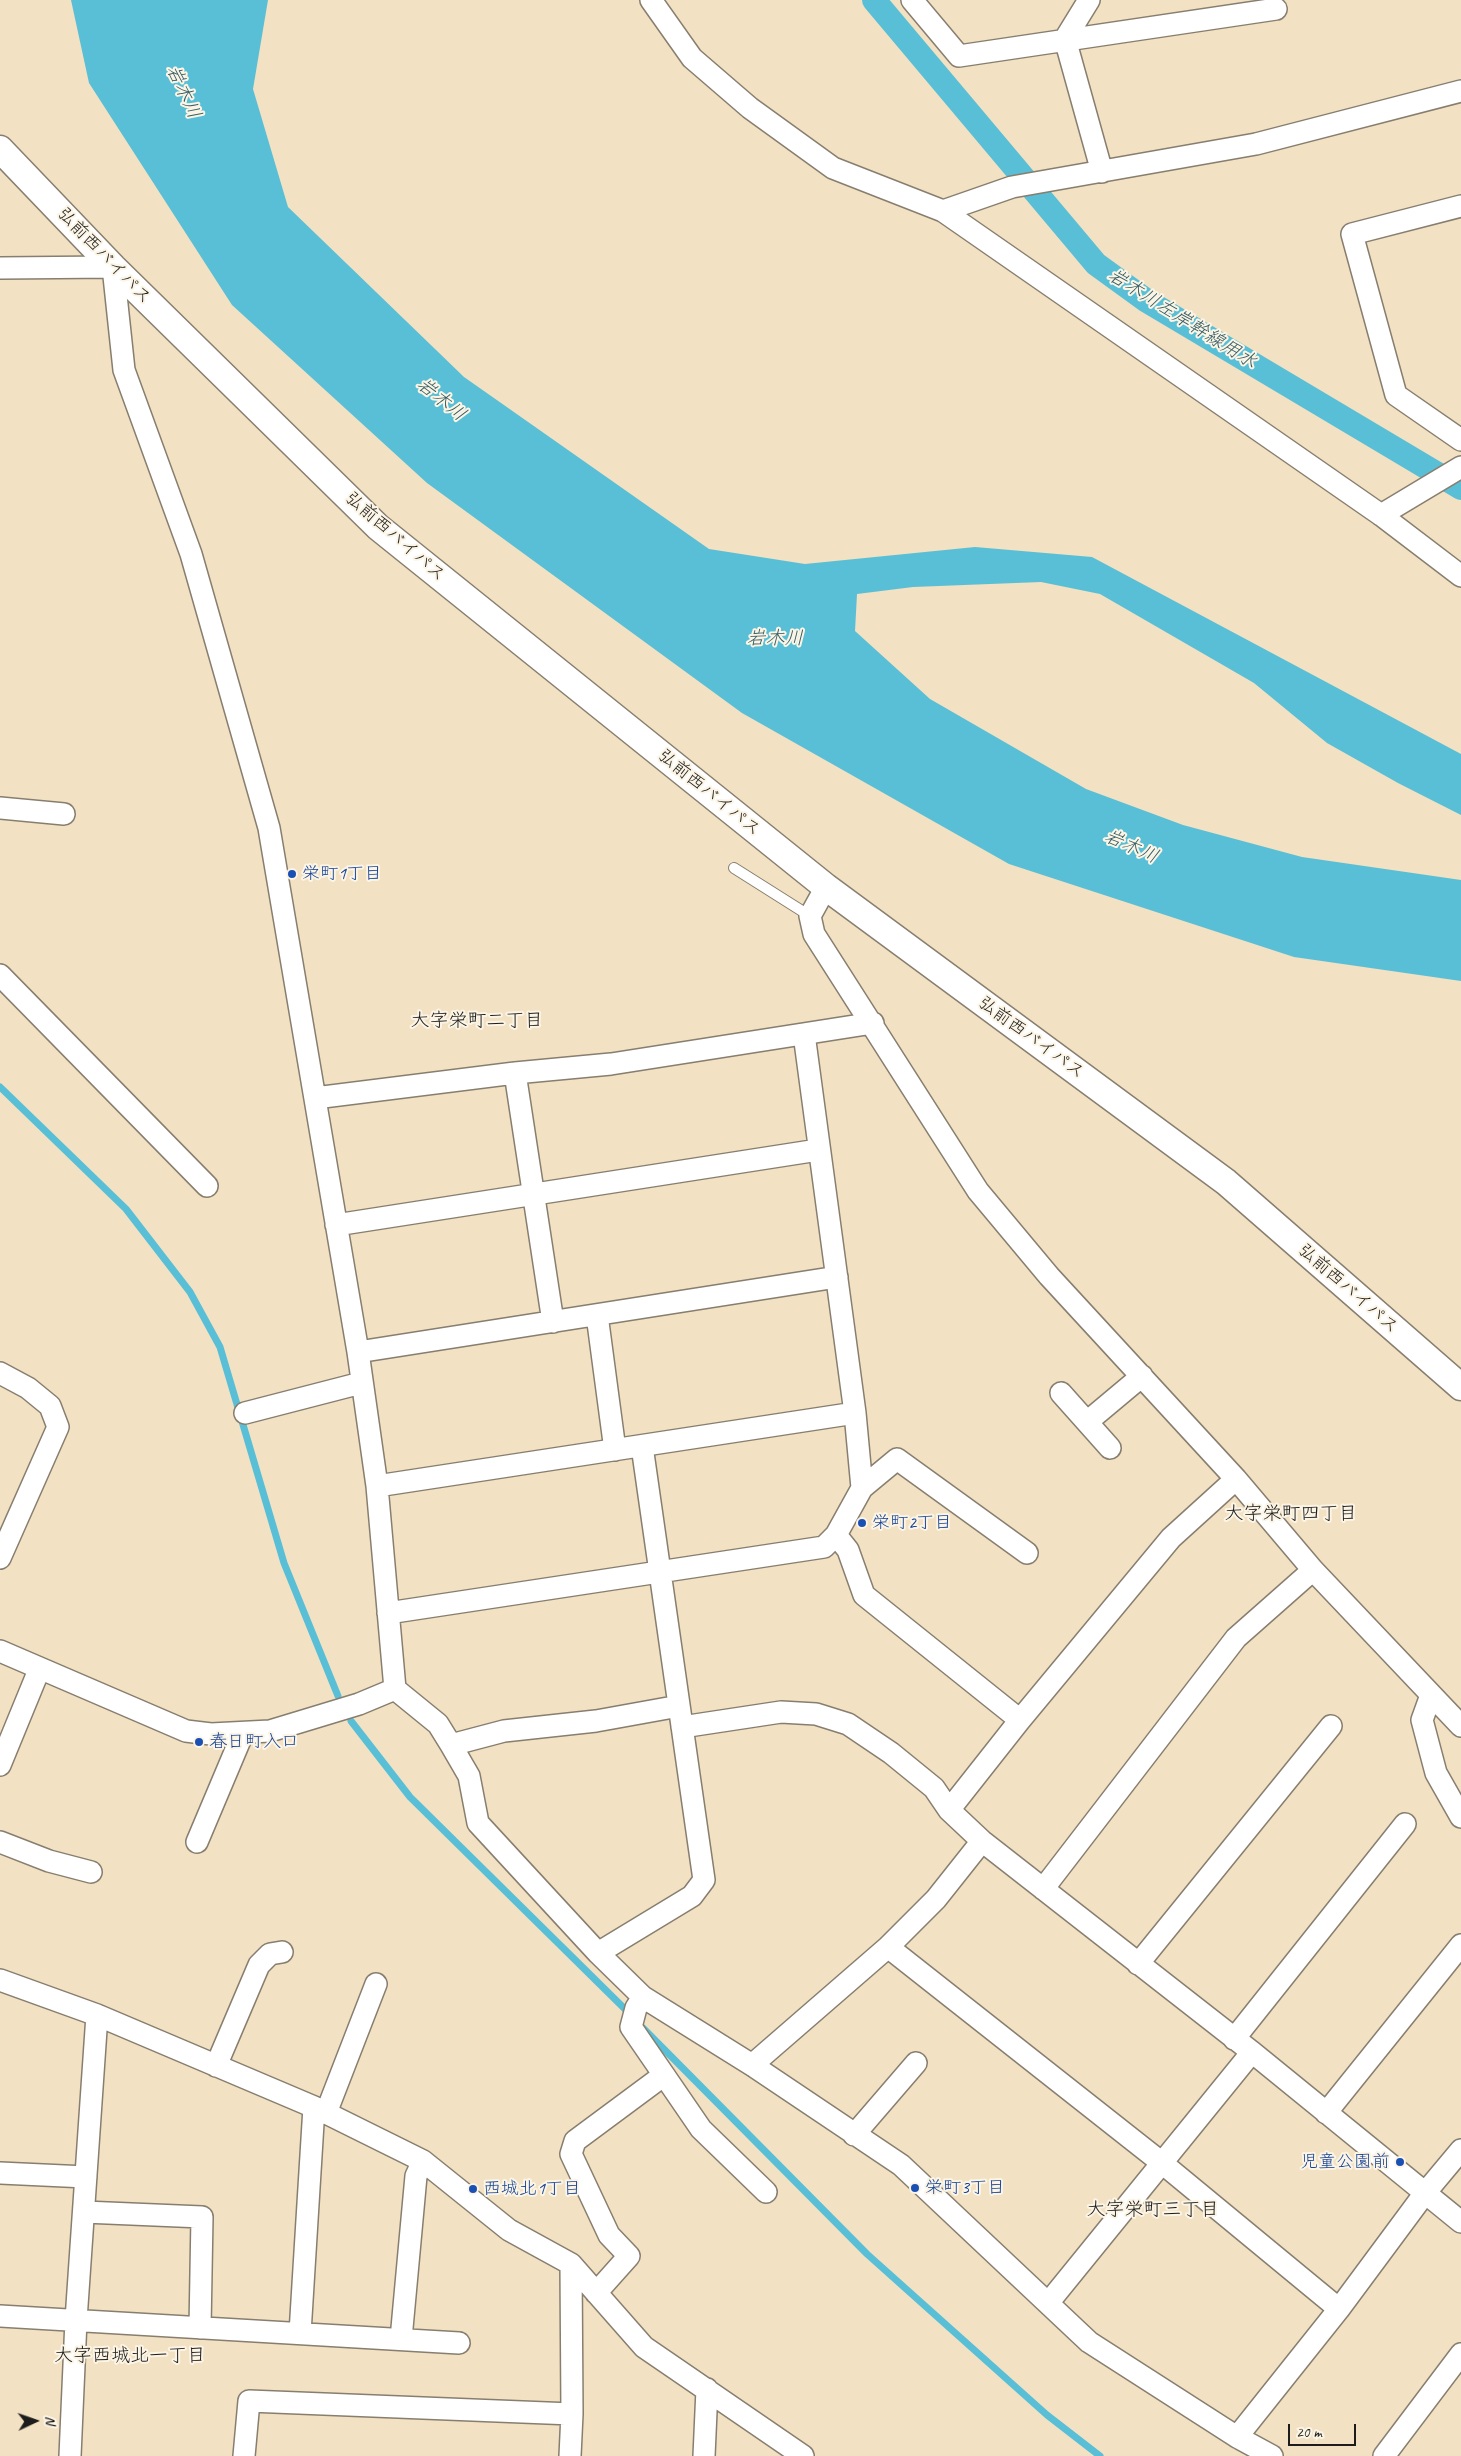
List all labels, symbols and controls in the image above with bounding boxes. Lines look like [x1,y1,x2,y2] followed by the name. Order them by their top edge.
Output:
[161,61,205,123] water label: 岩木川
[52,203,156,309] street label: 弘前西バイパス
[1103,264,1261,374] water label: 岩木川左岸幹線用水
[412,373,470,427] water label: 岩木川
[340,488,450,586] street label: 弘前西バイパス
[747,628,803,650] water label: 岩木川
[653,745,765,841] street label: 弘前西バイパス
[1100,825,1162,869] water label: 岩木川
[302,863,382,885] place label: 栄町1丁目
[286,868,298,880] marker: 栄町1丁目
[974,992,1088,1084] street label: 弘前西バイパス
[411,1010,543,1032] district label: 大字栄町二丁目
[1293,1240,1403,1338] street label: 弘前西バイパス
[1225,1503,1357,1525] district label: 大字栄町四丁目
[872,1512,952,1534] place label: 栄町2丁目
[856,1517,868,1529] marker: 栄町2丁目
[209,1731,299,1753] place label: 春日町入口
[193,1736,205,1748] marker: 春日町入口
[1300,2151,1390,2173] place label: 児童公園前
[1394,2156,1406,2168] marker: 児童公園前
[925,2177,1005,2199] place label: 栄町3丁目
[483,2178,581,2200] place label: 西城北1丁目
[909,2182,921,2194] marker: 栄町3丁目
[467,2183,479,2195] marker: 西城北1丁目
[1087,2199,1219,2221] district label: 大字栄町三丁目
[54,2345,206,2367] district label: 大字西城北一丁目
[10,2396,60,2446] north arrow
[1291,2414,1358,2446] scale bar
[42,2415,59,2425] text: N
[1296,2423,1322,2442] text: 20 m

